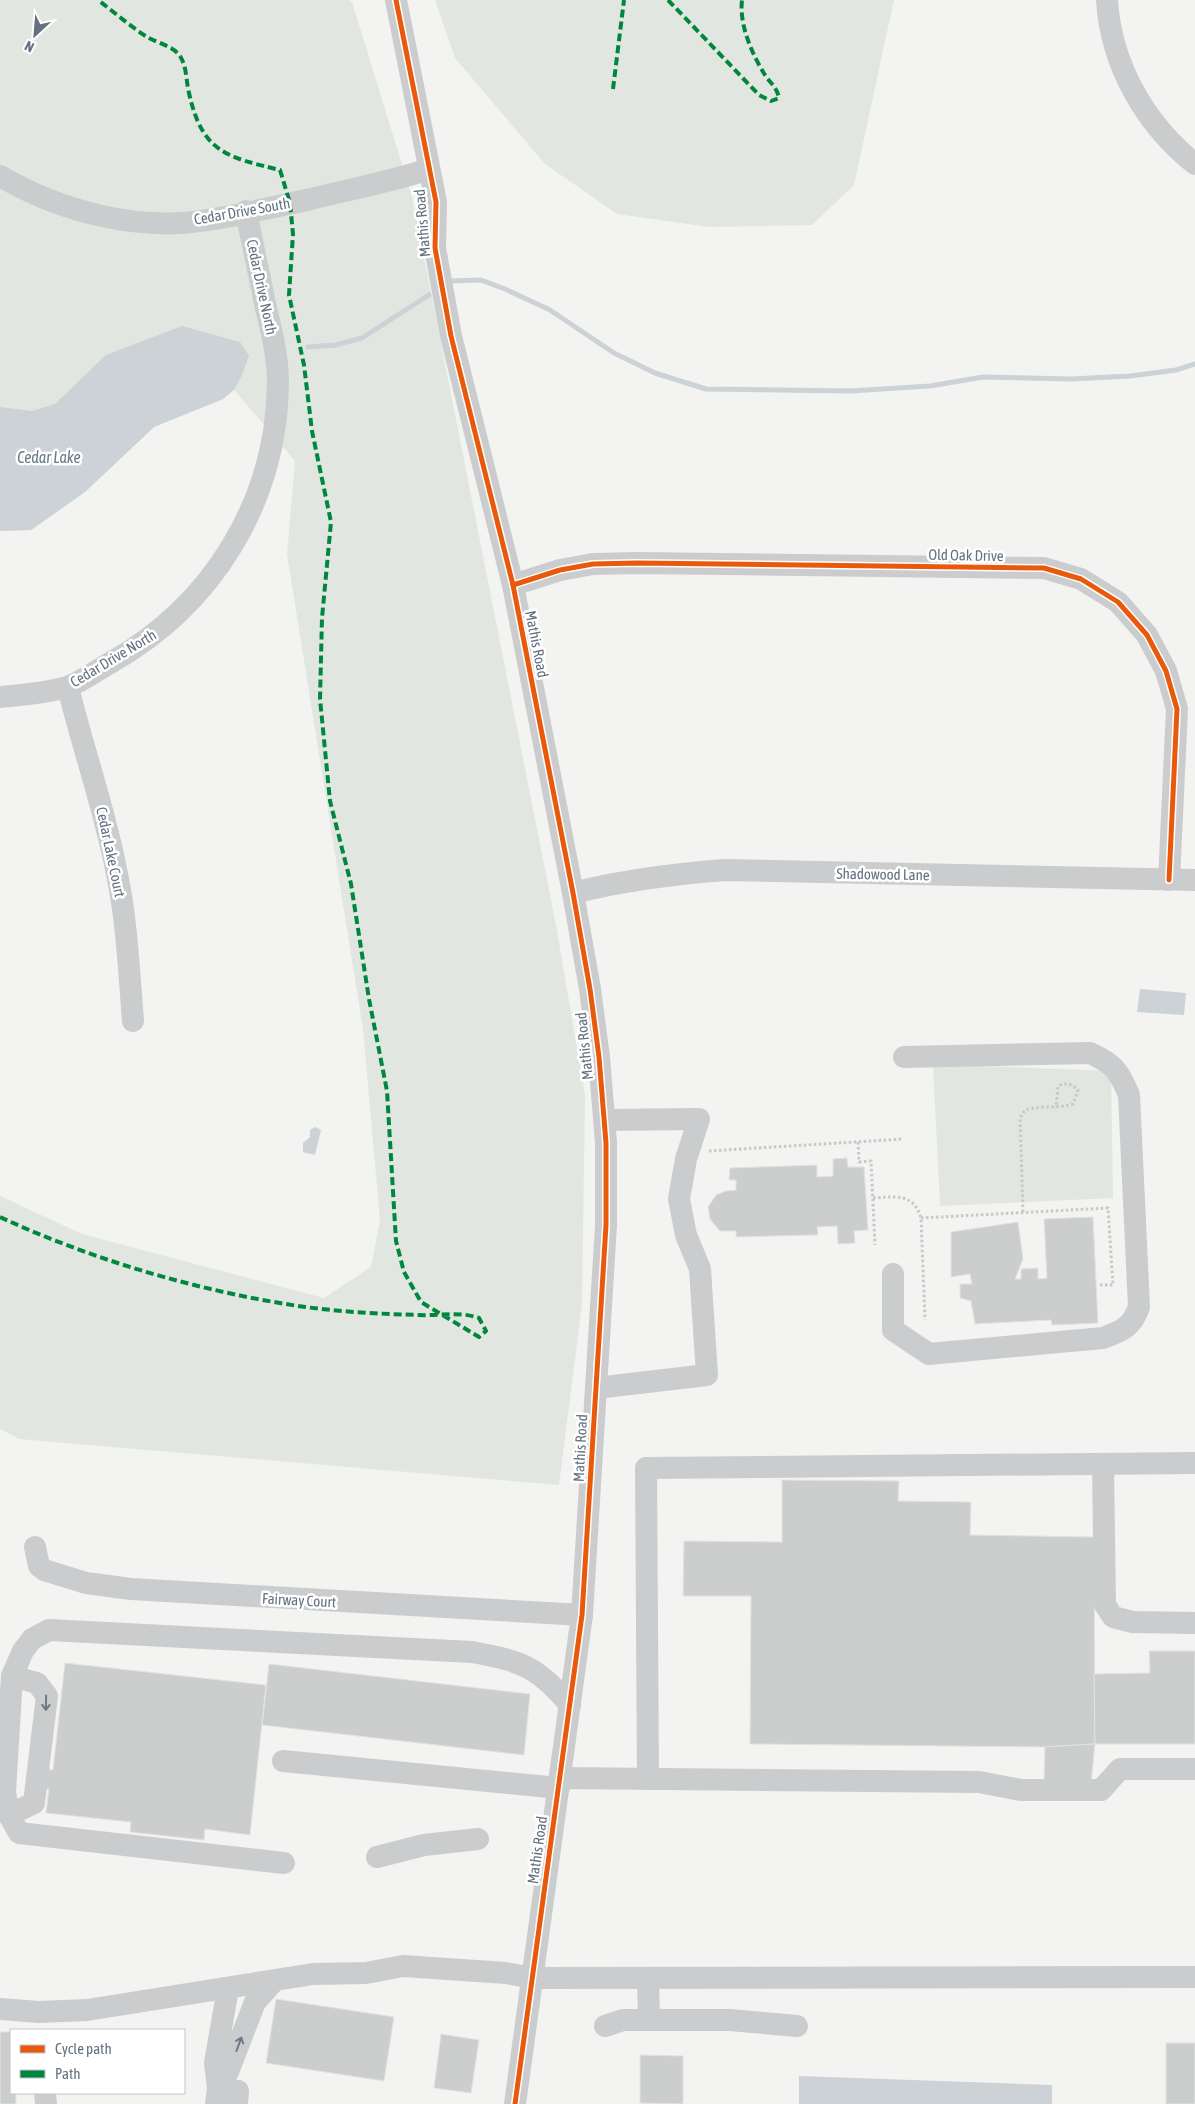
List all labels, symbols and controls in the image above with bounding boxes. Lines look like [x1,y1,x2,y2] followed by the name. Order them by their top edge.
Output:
[10,10,60,60] north arrow
[22,38,37,56] text: N
[411,188,433,258] street label: Mathis Road
[193,194,291,228] street label: Cedar Drive South
[244,238,280,336] street label: Cedar Drive North
[17,448,81,466] water label: Cedar Lake
[928,546,1004,564] street label: Old Oak Drive
[522,609,552,679] street label: Mathis Road
[67,626,159,690] street label: Cedar Drive North
[93,805,129,899] street label: Cedar Lake Court
[836,865,930,883] street label: Shadowood Lane
[572,1011,596,1081] street label: Mathis Road
[570,1414,590,1482] street label: Mathis Road
[261,1590,337,1610] street label: Fairway Court
[41,1694,51,1710] one-way arrow
[524,1815,550,1885] street label: Mathis Road
[10,2029,185,2094] legend
[235,2037,244,2052] one-way arrow
[55,2040,112,2057] text: Cycle path
[55,2065,81,2082] text: Path

